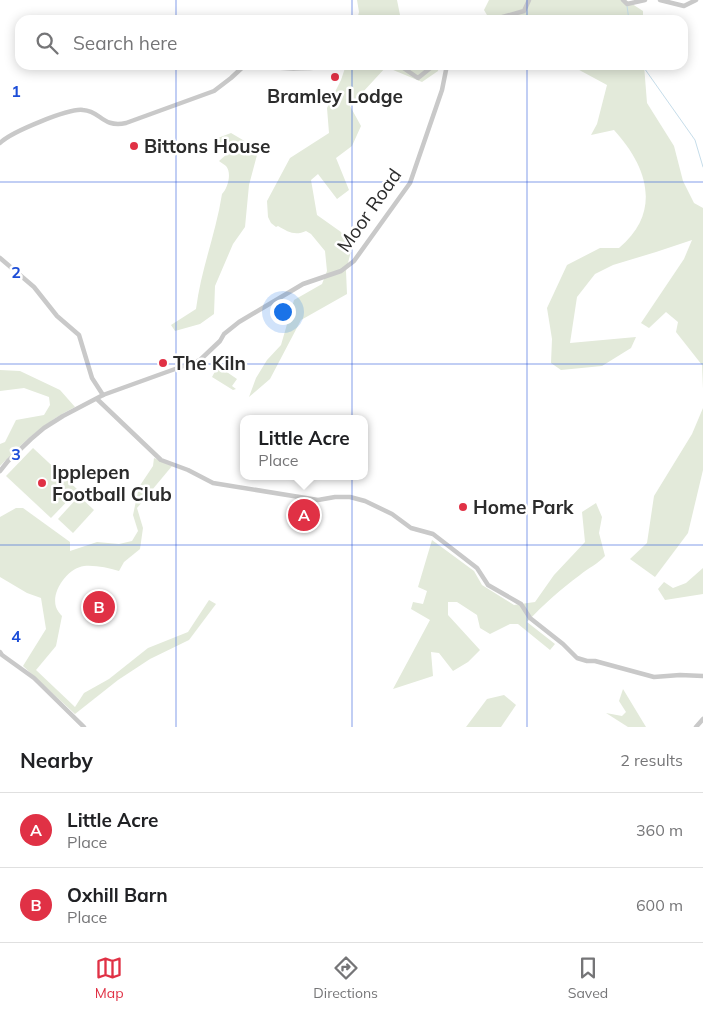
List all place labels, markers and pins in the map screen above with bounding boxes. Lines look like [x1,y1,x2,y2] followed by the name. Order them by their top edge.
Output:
[329,71,341,83] marker: Bramley Lodge
[267,84,403,108] place label: Bramley Lodge
[144,134,270,158] place label: Bittons House
[128,140,140,152] marker: Bittons House
[173,351,246,375] place label: The Kiln
[157,357,169,369] marker: The Kiln
[52,460,172,506] place label: Ipplepen Football Club
[36,477,48,489] marker: Ipplepen Football Club
[473,495,574,519] place label: Home Park
[288,496,320,534] pin: A
[457,501,469,513] marker: Home Park
[83,588,115,626] pin: B

